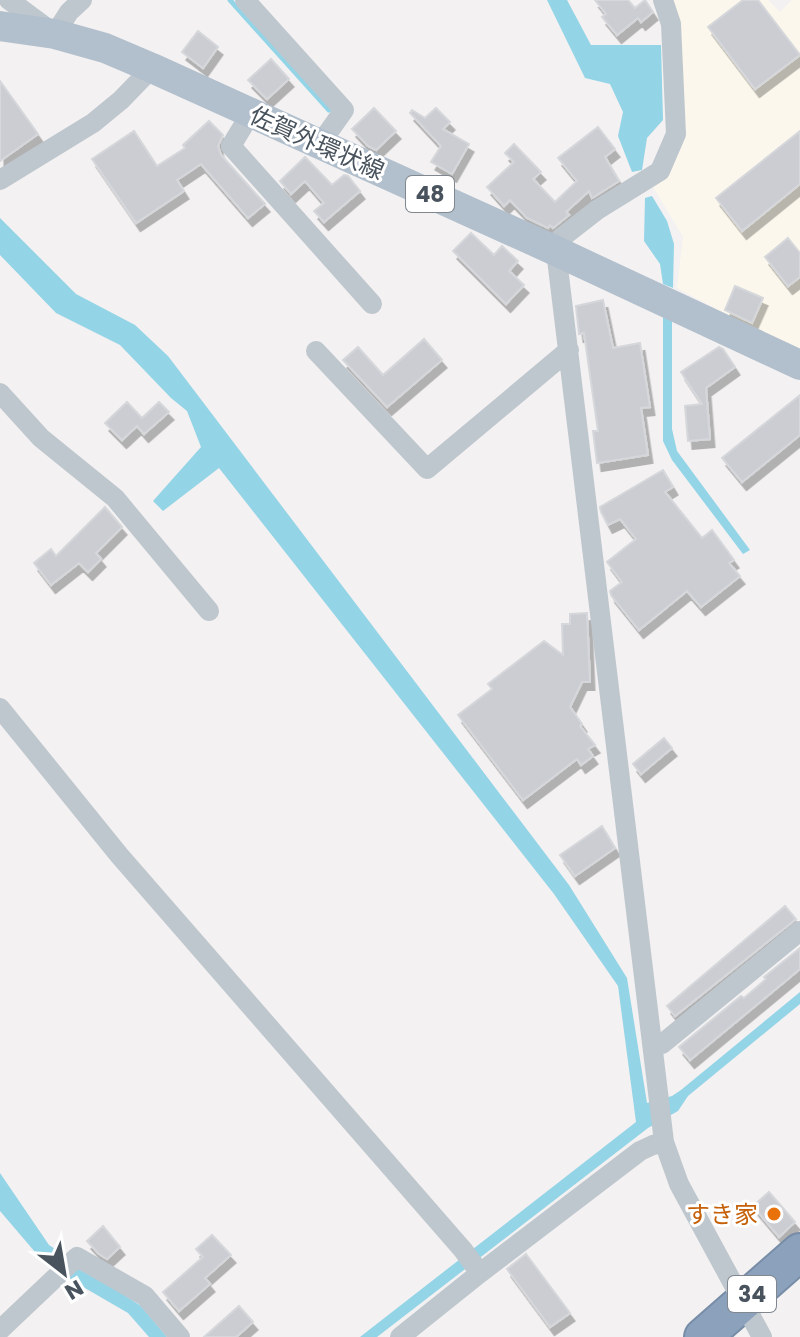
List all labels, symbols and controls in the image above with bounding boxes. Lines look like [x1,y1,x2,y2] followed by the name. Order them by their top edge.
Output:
[245,99,389,187] street label: 佐賀外環状線
[406,176,454,212] road number: 48
[686,1198,758,1231] place label: すき家
[765,1205,783,1223] marker: すき家
[24,1233,104,1313] north arrow
[59,1272,89,1307] text: N
[728,1276,776,1312] road number: 34

